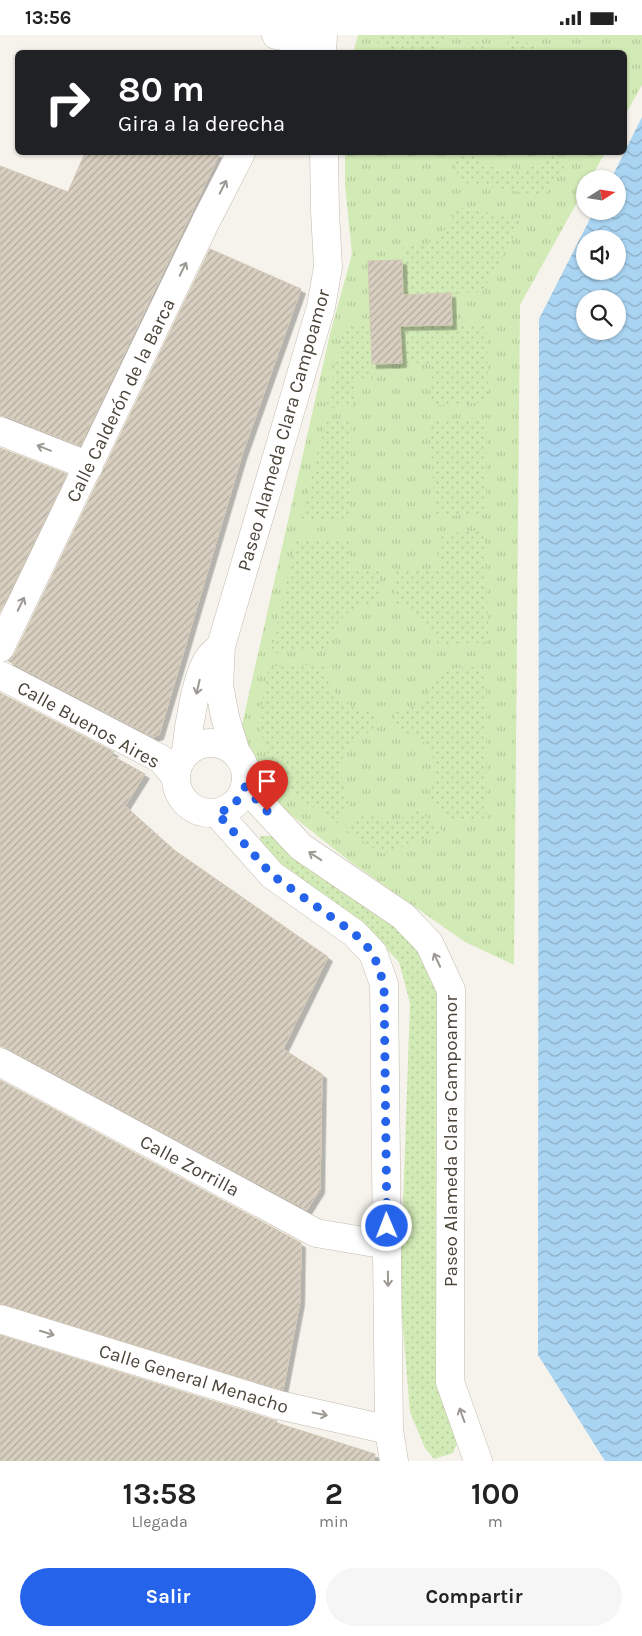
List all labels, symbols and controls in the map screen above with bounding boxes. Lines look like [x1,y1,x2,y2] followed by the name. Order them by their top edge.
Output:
[25,7,71,29] text: 13:56
[118,69,205,110] text: 80 m
[35,70,100,135] icon: right
[118,111,285,137] text: Gira a la derecha
[576,170,626,220] north arrow
[576,170,626,340] map controls
[218,179,228,194] one-way arrow
[576,230,626,280] button: sound
[178,261,188,276] one-way arrow
[233,287,335,574] street label: Paseo Alameda Clara Campoamor
[576,290,626,340] button: search
[62,295,180,506] street label: Calle Calderón de la Barca
[37,443,53,452] one-way arrow
[17,597,27,612] one-way arrow
[13,677,164,773] street label: Calle Buenos Aires
[193,679,202,695] one-way arrow
[246,760,288,811] pin
[253,767,281,795] icon: arrive
[309,851,323,861] one-way arrow
[432,953,441,968] one-way arrow
[440,995,462,1287] street label: Paseo Alameda Clara Campoamor
[136,1131,243,1201] street label: Calle Zorrilla
[360,1199,412,1251] position arrow
[383,1270,393,1287] one-way arrow
[38,1329,54,1339] one-way arrow
[96,1340,291,1418] street label: Calle General Menacho
[456,1407,466,1423] one-way arrow
[311,1410,327,1419] one-way arrow
[122,1476,197,1512] text: 13:58
[325,1476,343,1512] text: 2
[471,1476,520,1512] text: 100
[131,1512,188,1531] text: Llegada
[319,1512,349,1531] text: min
[488,1512,503,1531] text: m
[20,1568,316,1626] button: Salir
[326,1568,622,1626] button: Compartir

